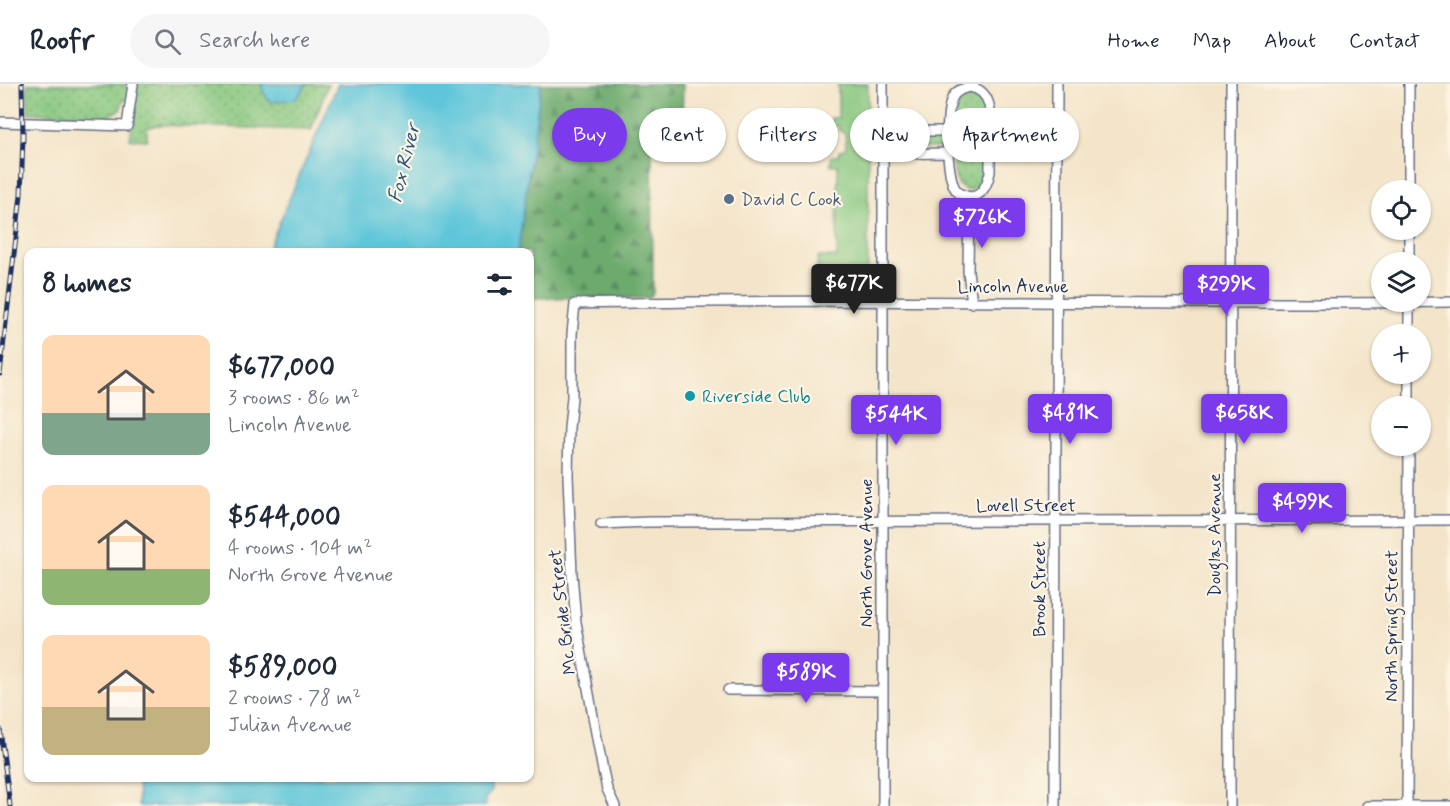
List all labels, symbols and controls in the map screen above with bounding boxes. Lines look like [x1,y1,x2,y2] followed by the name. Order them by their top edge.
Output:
[130,14,550,68] search box
[30,23,94,60] text: Roofr
[151,25,184,58] icon: search
[199,27,310,55] text: Search here
[1108,27,1160,55] text: Home
[1193,27,1231,55] text: Map
[1264,27,1316,55] text: About
[1349,27,1420,55] text: Contact
[552,108,627,162] chip: Buy
[639,108,726,162] chip: Rent
[738,108,838,162] chip: Filters
[850,108,930,162] chip: New
[942,108,1079,162] chip: Apartment
[382,119,428,205] water label: Fox River
[1371,180,1431,456] map controls
[1371,180,1431,240] button: locate
[741,188,842,212] place label: David C Cook
[722,192,736,206] marker: David C Cook
[940,198,1024,249] pin: $726K
[953,204,1011,231] text: $726K
[1371,252,1431,312] button: layers
[812,264,896,315] pin: $677K
[1184,265,1268,316] pin: $299K
[42,267,132,301] text: 8 homes
[483,268,516,301] icon: filters
[825,270,883,297] text: $677K
[1197,271,1255,298] text: $299K
[957,275,1069,299] street label: Lincoln Avenue
[1371,324,1431,384] button: +
[228,351,335,385] text: $677,000
[90,359,162,431] icon: home
[228,385,360,412] text: 3 rooms · 86 m²
[702,385,811,409] place label: Riverside Club
[683,389,697,403] marker: Riverside Club
[1028,394,1112,445] pin: $481K
[1202,394,1286,445] pin: $658K
[854,395,938,446] pin: $544K
[1371,396,1431,456] button: −
[1042,400,1098,427] text: $481K
[1215,400,1273,427] text: $658K
[865,401,927,428] text: $544K
[228,412,351,439] text: Lincoln Avenue
[1203,473,1229,597] street label: Douglas Avenue
[855,479,879,627] street label: North Grove Avenue
[1260,483,1344,534] pin: $499K
[1272,489,1332,516] text: $499K
[976,494,1076,518] street label: Lovell Street
[228,501,341,535] text: $544,000
[90,509,162,581] icon: home
[228,535,372,562] text: 4 rooms · 104 m²
[1028,541,1052,637] street label: Brook Street
[543,548,583,676] street label: Mc Bride Street
[1380,550,1406,702] street label: North Spring Street
[228,562,393,589] text: North Grove Avenue
[228,651,338,685] text: $589,000
[764,653,848,704] pin: $589K
[90,659,162,731] icon: home
[776,659,836,686] text: $589K
[228,685,361,712] text: 2 rooms · 78 m²
[228,712,352,739] text: Julian Avenue

